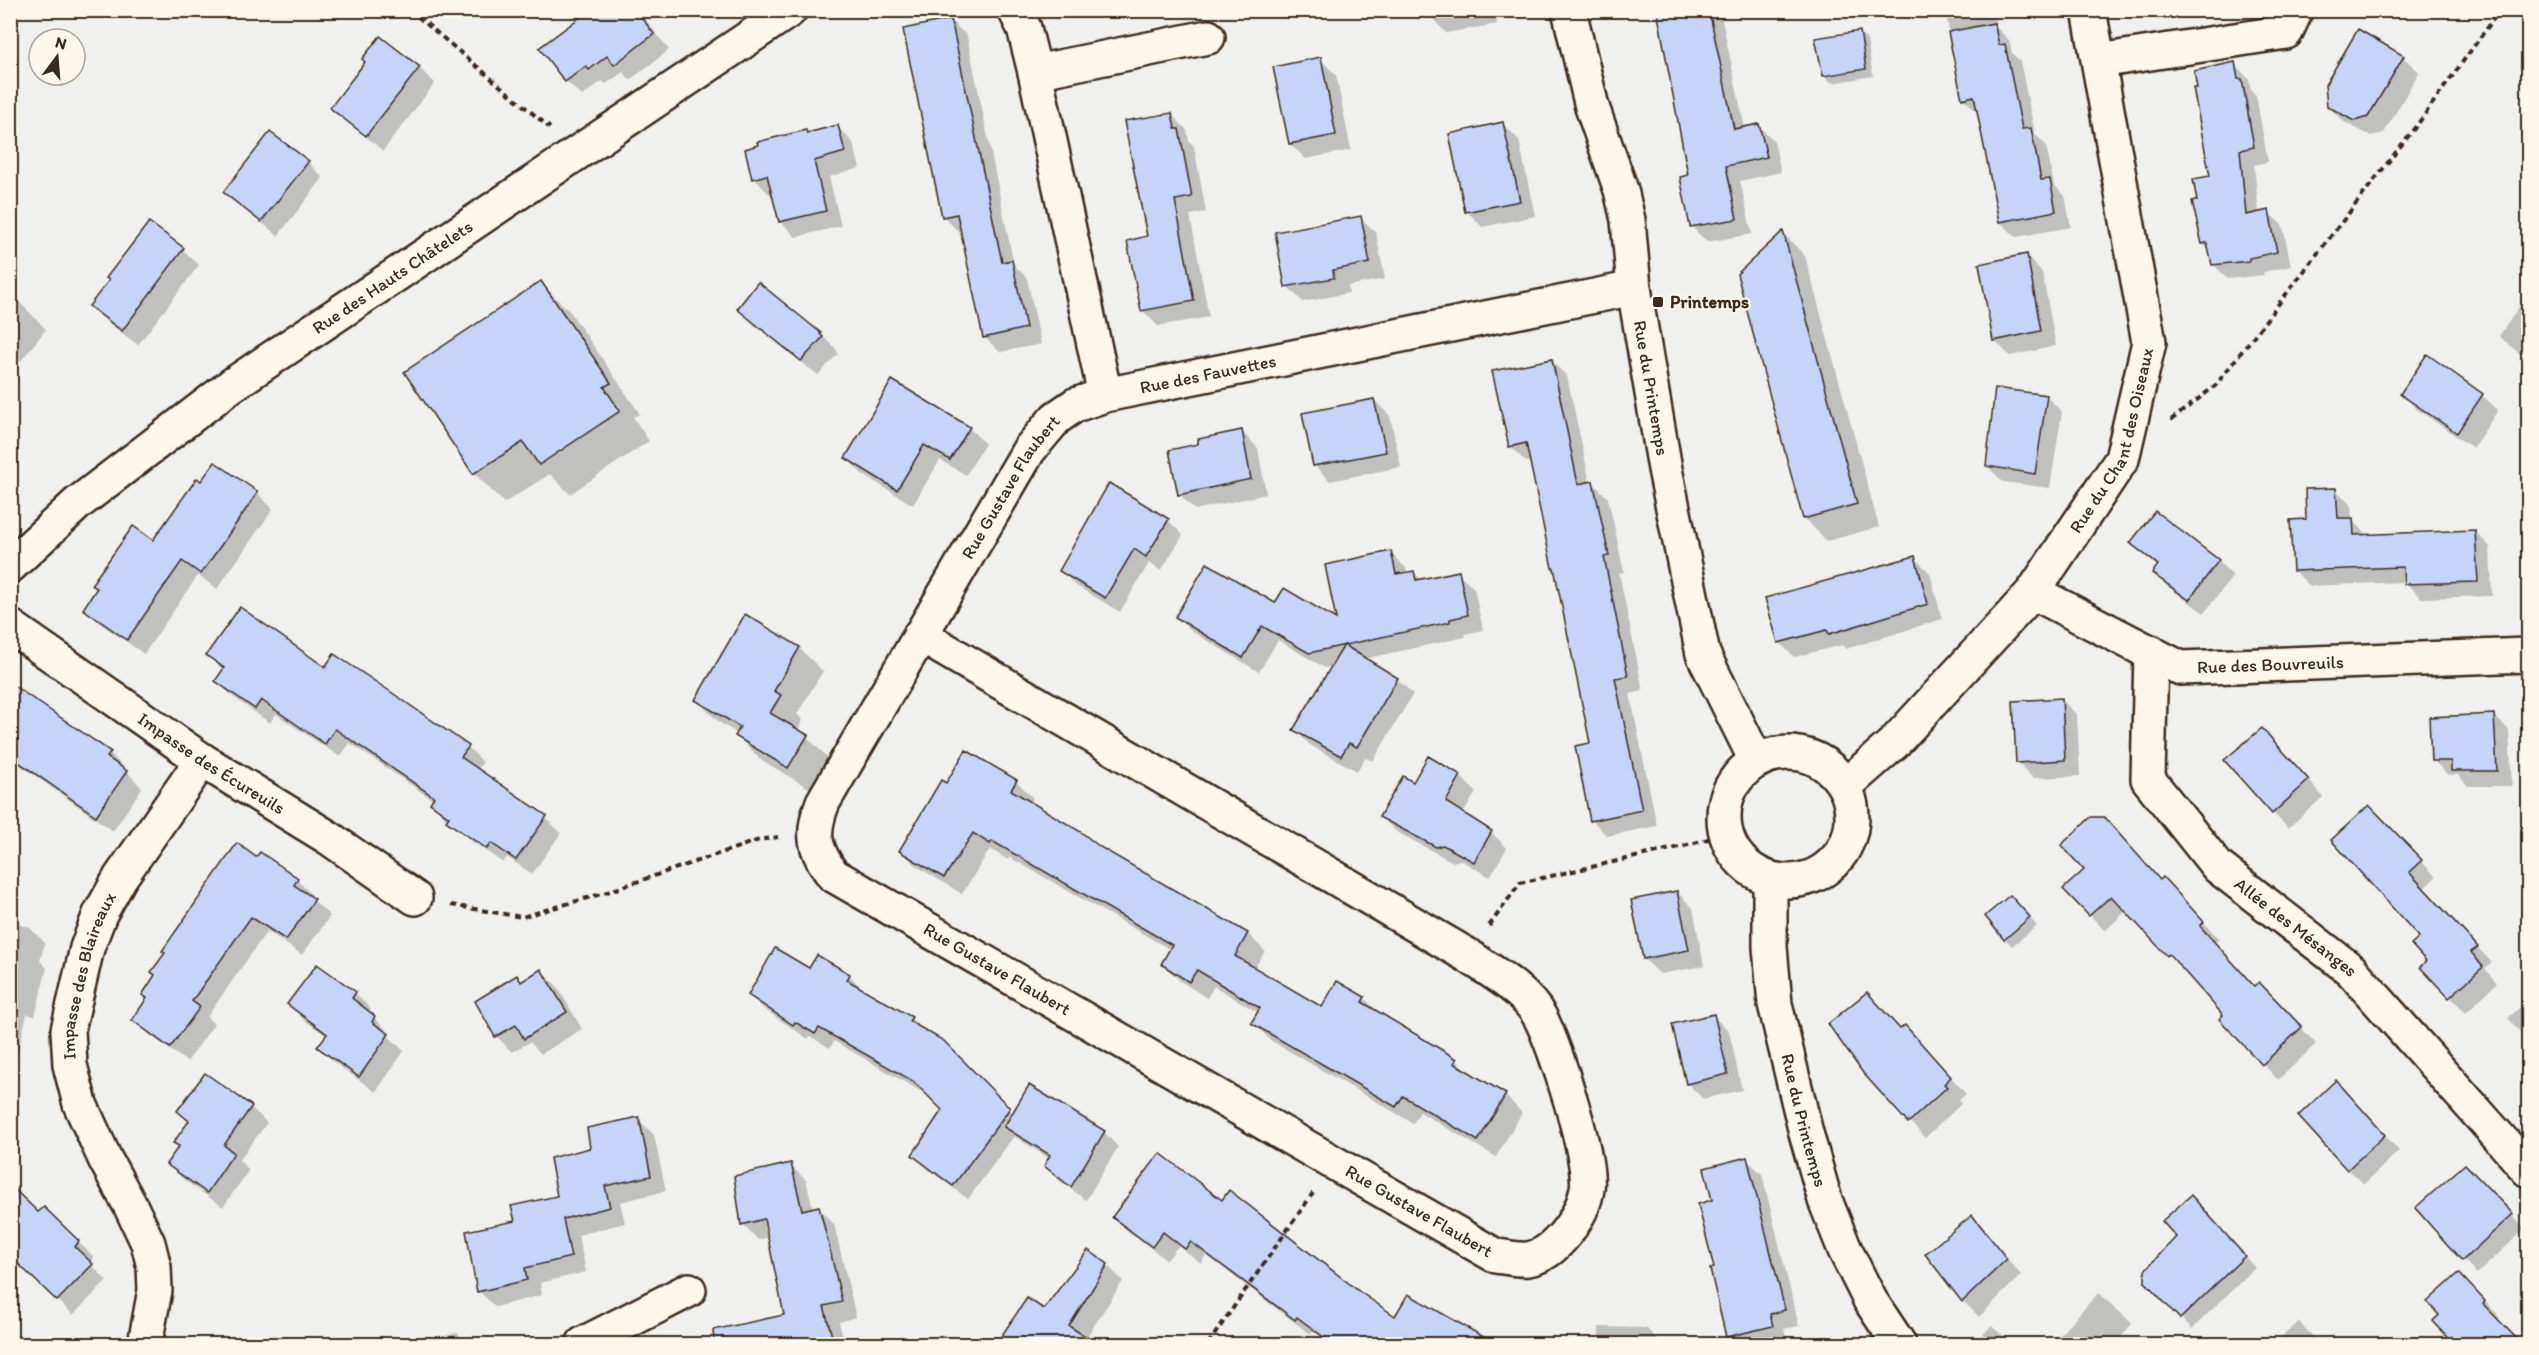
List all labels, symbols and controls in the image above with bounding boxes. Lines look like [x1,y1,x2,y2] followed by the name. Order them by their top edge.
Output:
[27,27,87,87] north arrow
[53,32,69,54] text: N
[308,215,477,339] street label: Rue des Hauts Châtelets
[1670,291,1749,313] place label: Printemps
[1651,295,1665,309] marker: Printemps
[1629,319,1673,457] street label: Rue du Printemps
[2065,345,2158,537] street label: Rue du Chant des Oiseaux
[1138,350,1278,399] street label: Rue des Fauvettes
[957,411,1065,563] street label: Rue Gustave Flaubert
[2197,651,2344,678] street label: Rue des Bouvreuils
[134,708,289,819] street label: Impasse des Écureuils
[2230,873,2363,981] street label: Allée des Mésanges
[57,888,121,1060] street label: Impasse des Blaireaux
[919,918,1075,1020] street label: Rue Gustave Flaubert
[1776,1051,1832,1189] street label: Rue du Printemps
[1341,1160,1497,1262] street label: Rue Gustave Flaubert

